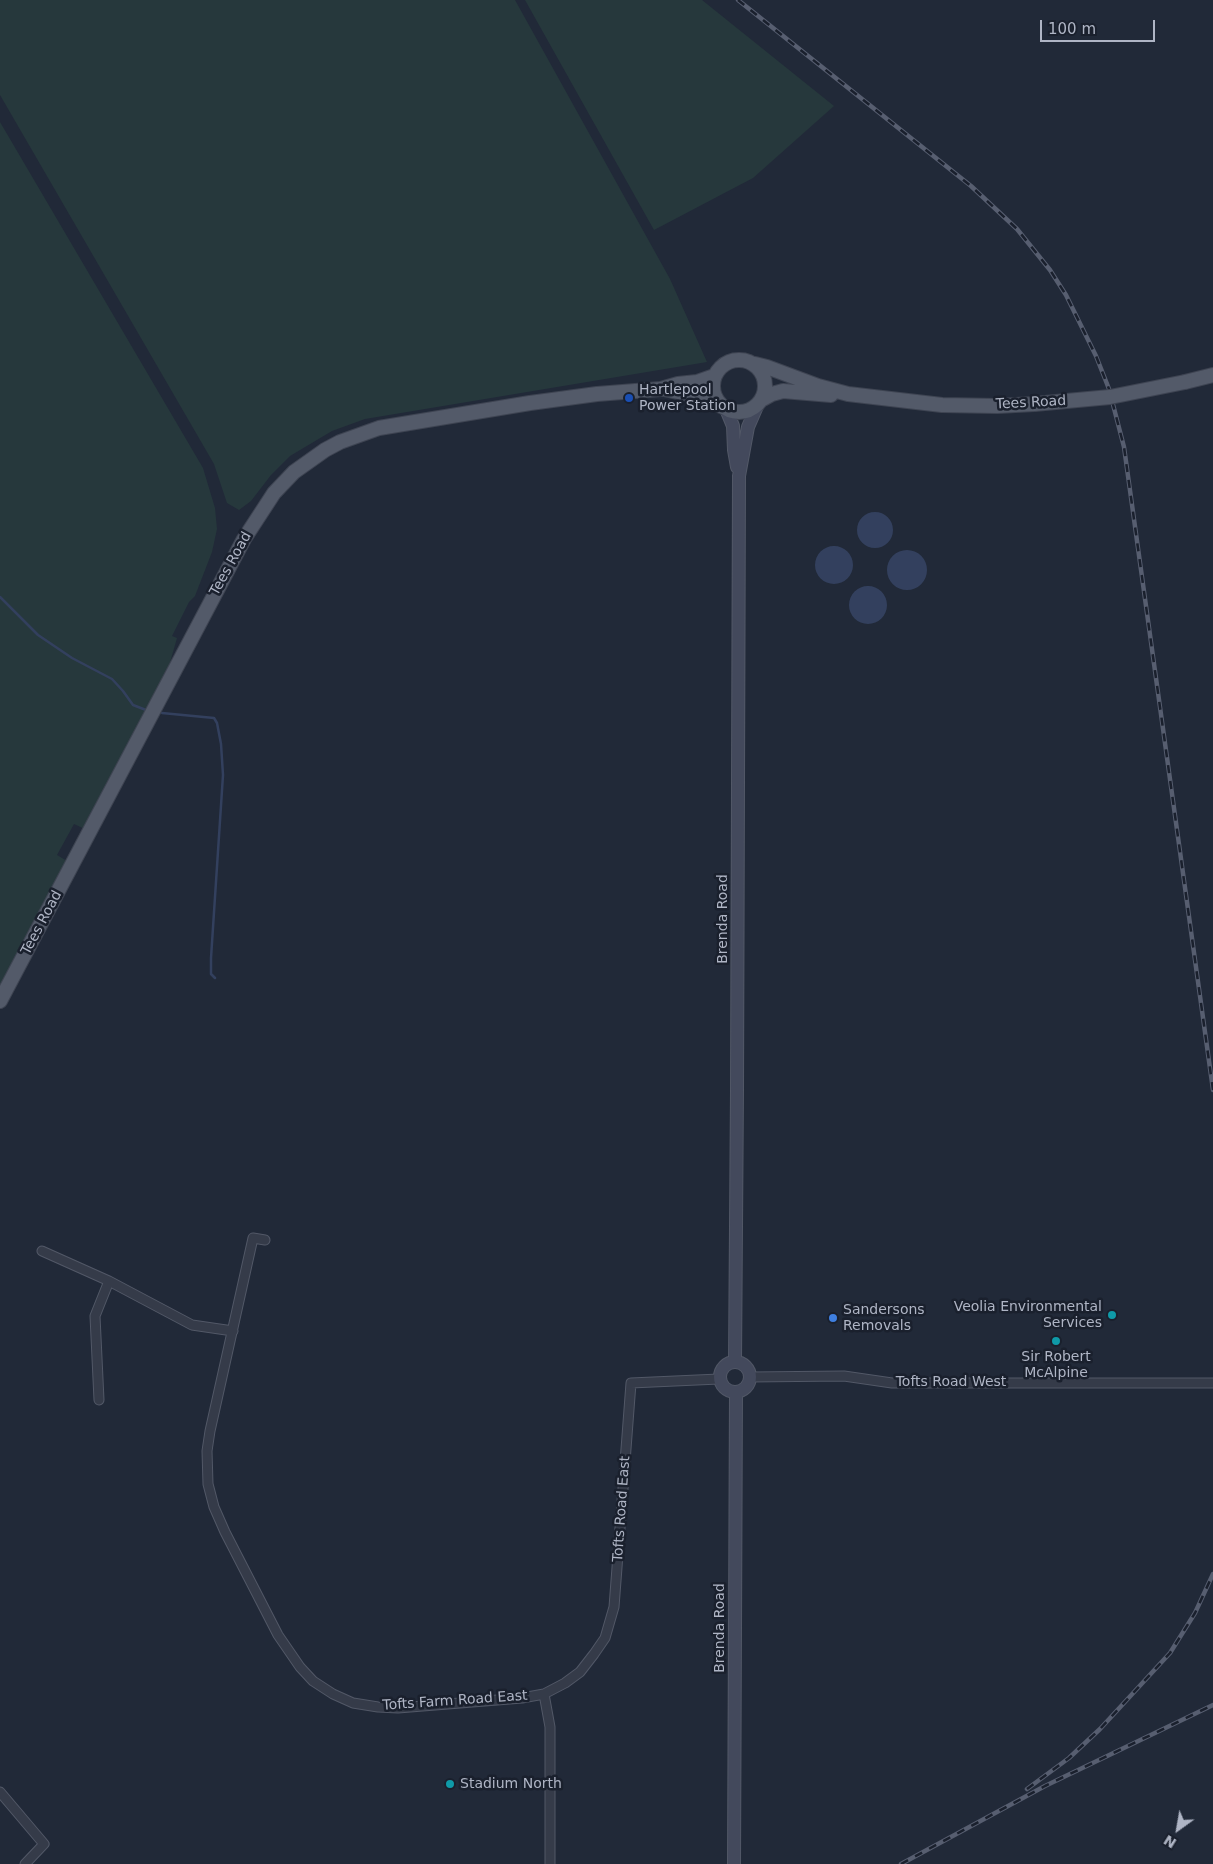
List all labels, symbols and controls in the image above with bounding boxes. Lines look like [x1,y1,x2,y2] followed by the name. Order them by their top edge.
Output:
[1043,10,1158,42] scale bar
[1048,20,1096,38] text: 100 m
[639,382,736,414] place label: Hartlepool Power Station
[623,392,635,404] marker: Hartlepool Power Station
[995,393,1067,413] street label: Tees Road
[207,529,255,599] street label: Tees Road
[715,874,731,964] street label: Brenda Road
[18,888,66,958] street label: Tees Road
[954,1299,1102,1331] place label: Veolia Environmental Services
[843,1302,925,1334] place label: Sandersons Removals
[1106,1309,1118,1321] marker: Veolia Environmental Services
[827,1312,839,1324] marker: Sandersons Removals
[1050,1335,1062,1347] marker: Sir Robert McAlpine
[1021,1349,1091,1381] place label: Sir Robert McAlpine
[896,1374,1006,1390] street label: Tofts Road West
[610,1455,634,1563] street label: Tofts Road East
[712,1583,728,1673] street label: Brenda Road
[382,1688,528,1714] street label: Tofts Farm Road East
[460,1776,562,1792] place label: Stadium North
[444,1778,456,1790] marker: Stadium North
[1153,1804,1203,1854] north arrow
[1161,1832,1179,1852] text: N

